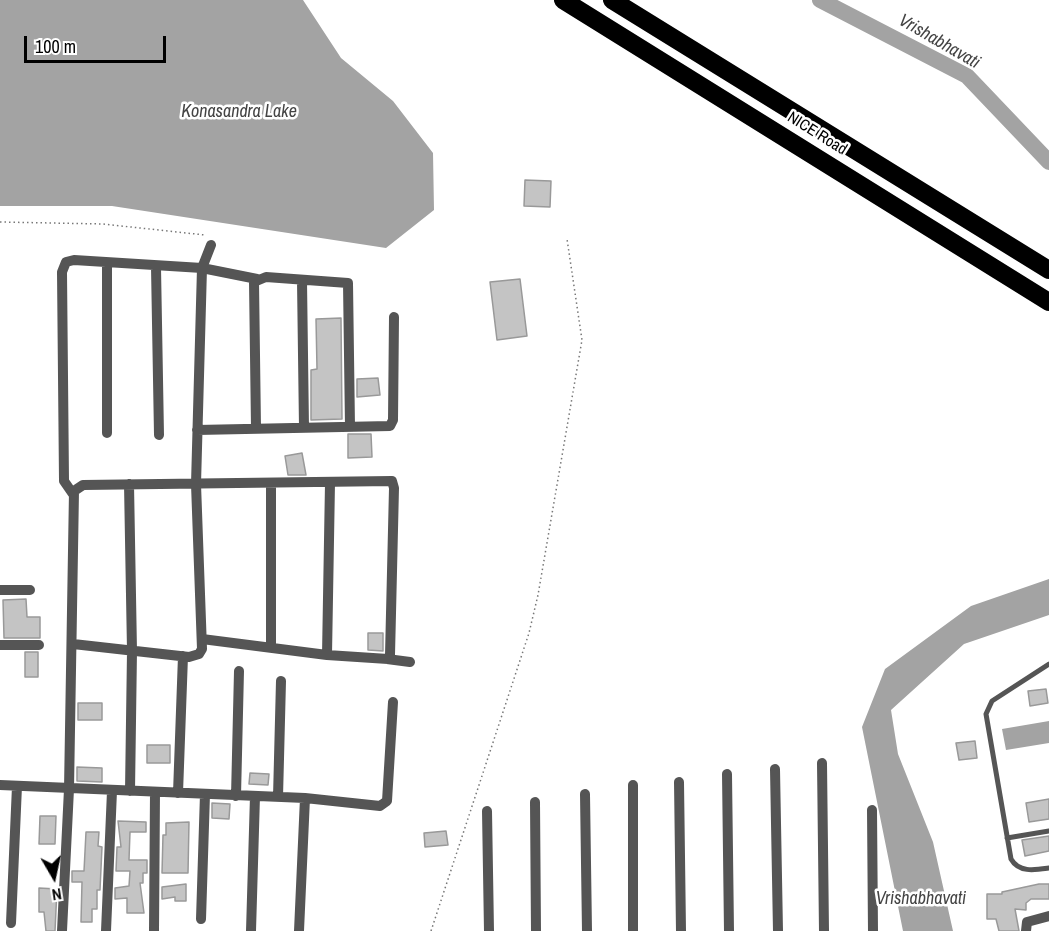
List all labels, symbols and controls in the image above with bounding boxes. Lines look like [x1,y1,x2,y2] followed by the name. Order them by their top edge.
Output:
[894,10,984,74] water label: Vrishabhavati
[27,24,170,62] scale bar
[35,34,76,59] text: 100 m
[181,101,297,123] water label: Konasandra Lake
[784,108,850,160] street label: NICE Road
[24,847,84,907] north arrow
[50,883,63,906] text: N
[876,888,966,910] water label: Vrishabhavati

